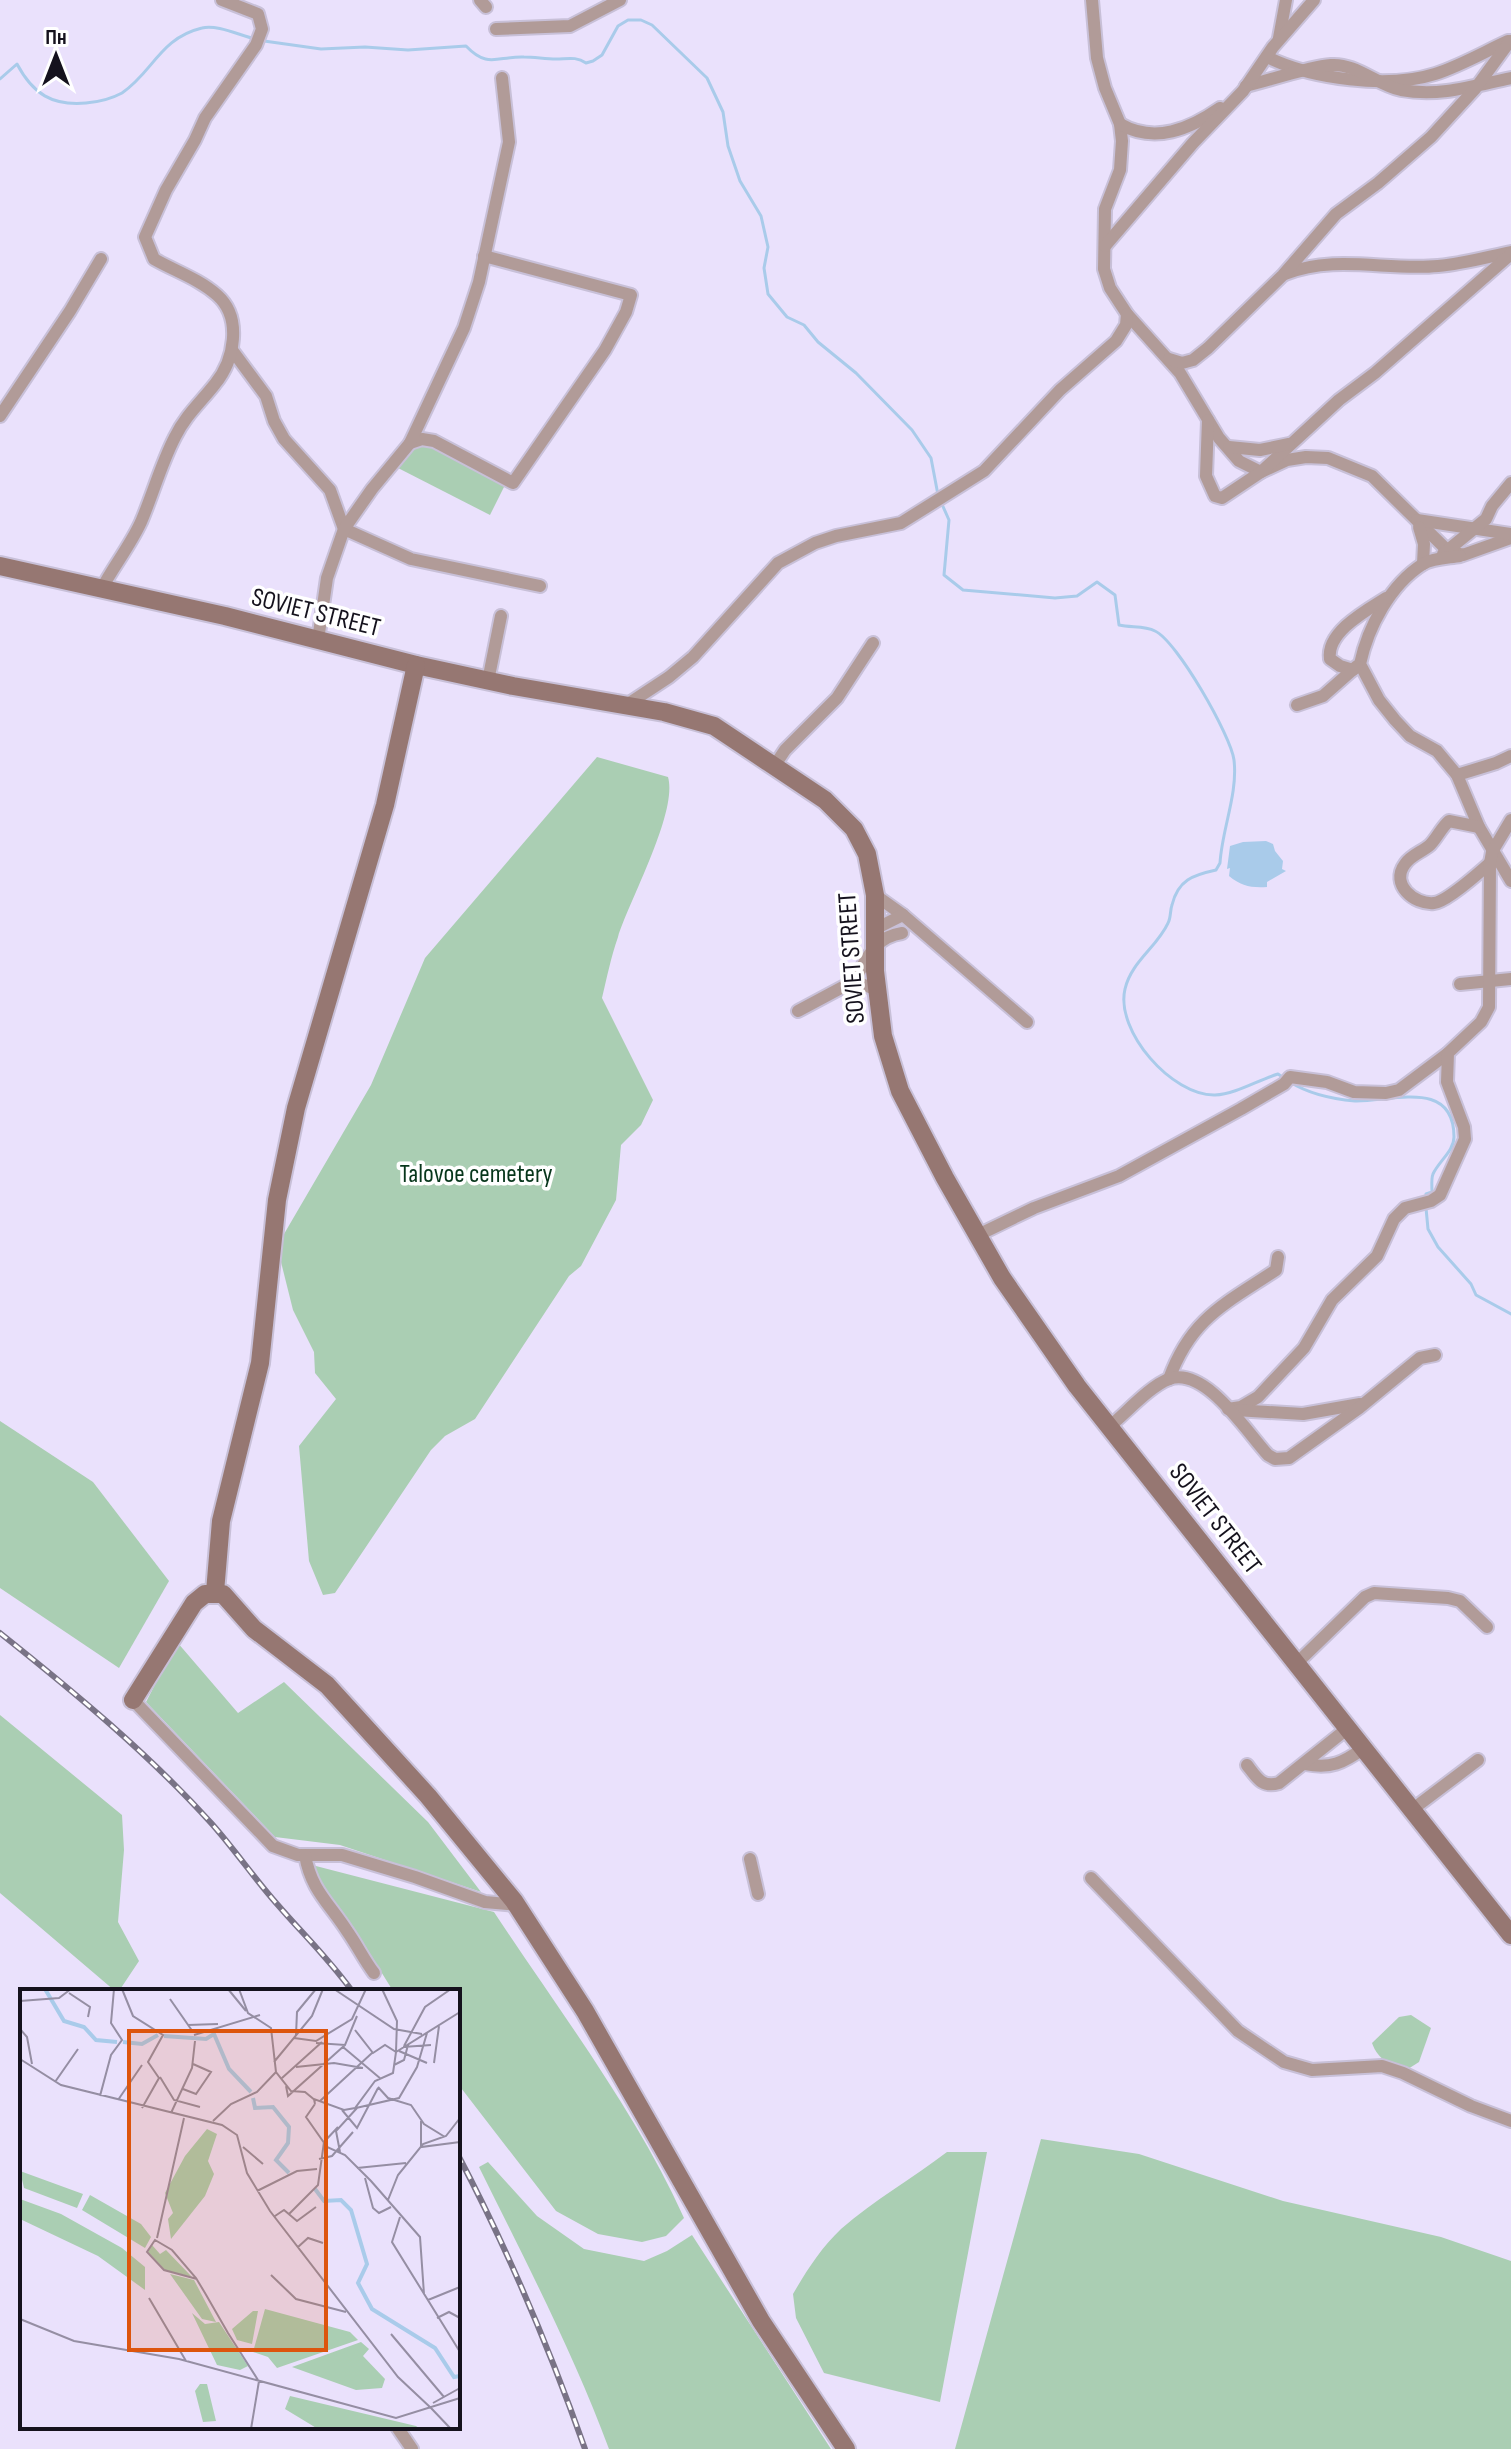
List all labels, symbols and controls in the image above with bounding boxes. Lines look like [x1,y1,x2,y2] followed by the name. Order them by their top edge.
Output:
[16,16,96,96] north arrow
[45,24,67,51] text: Пн
[248,582,384,644] street label: SOVIET STREET
[832,891,872,1025] street label: SOVIET STREET
[399,1159,553,1190] park label: Talovoe cemetery
[1162,1458,1268,1580] street label: SOVIET STREET
[20,1989,460,2429] inset map

